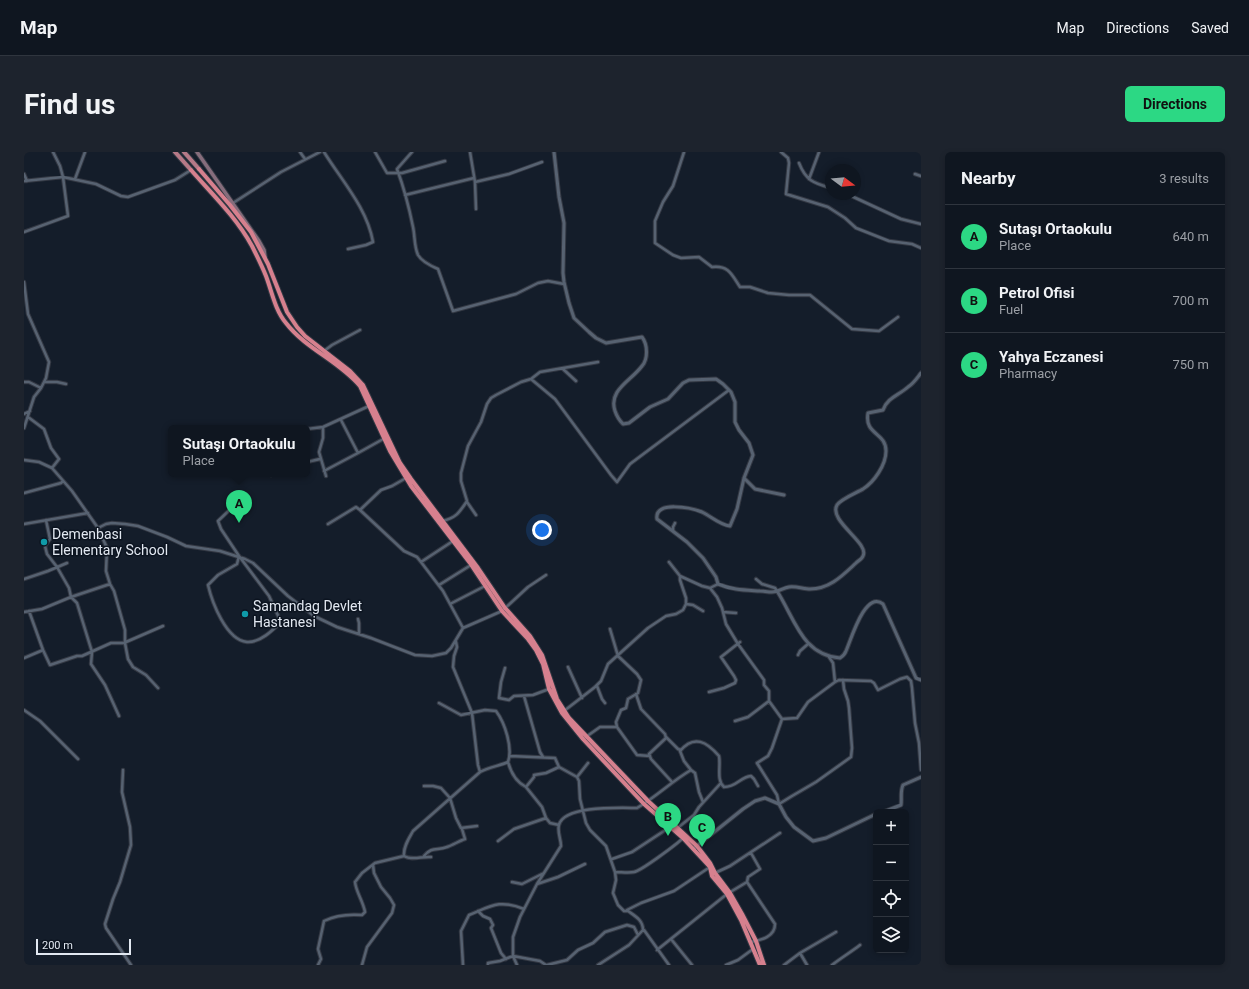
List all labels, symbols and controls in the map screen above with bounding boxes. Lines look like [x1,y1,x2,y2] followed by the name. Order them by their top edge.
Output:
[20,16,58,39] text: Map
[1057,20,1084,36] text: Map
[1106,20,1169,36] text: Directions
[1191,20,1229,36] text: Saved
[1125,86,1225,122] button: Directions
[24,88,115,121] text: Find us
[825,164,861,200] north arrow
[961,168,1016,188] text: Nearby
[1159,171,1209,186] text: 3 results
[999,220,1112,238] text: Sutaşı Ortaokulu
[970,229,978,244] text: A
[1172,229,1209,244] text: 640 m
[999,238,1031,253] text: Place
[999,284,1074,302] text: Petrol Ofisi
[970,293,978,308] text: B
[1172,293,1209,308] text: 700 m
[999,302,1023,317] text: Fuel
[999,348,1103,366] text: Yahya Eczanesi
[970,357,978,372] text: C
[1172,357,1209,372] text: 750 m
[999,366,1057,381] text: Pharmacy
[168,425,310,477] popup
[183,435,295,453] text: Sutaşı Ortaokulu
[183,453,215,468] text: Place
[226,490,252,523] pin: A
[532,520,552,540] your location
[52,526,168,558] place label: Demenbasi Elementary School
[39,537,49,547] marker: Demenbasi Elementary School
[253,598,363,630] place label: Samandag Devlet Hastanesi
[240,609,250,619] marker: Samandag Devlet Hastanesi
[655,803,681,836] pin: B
[873,809,909,953] map controls
[873,809,909,845] button: +
[689,814,715,847] pin: C
[873,845,909,881] button: −
[873,881,909,917] button: locate
[873,917,909,953] button: layers
[36,937,131,956] scale bar
[42,939,73,952] text: 200 m

